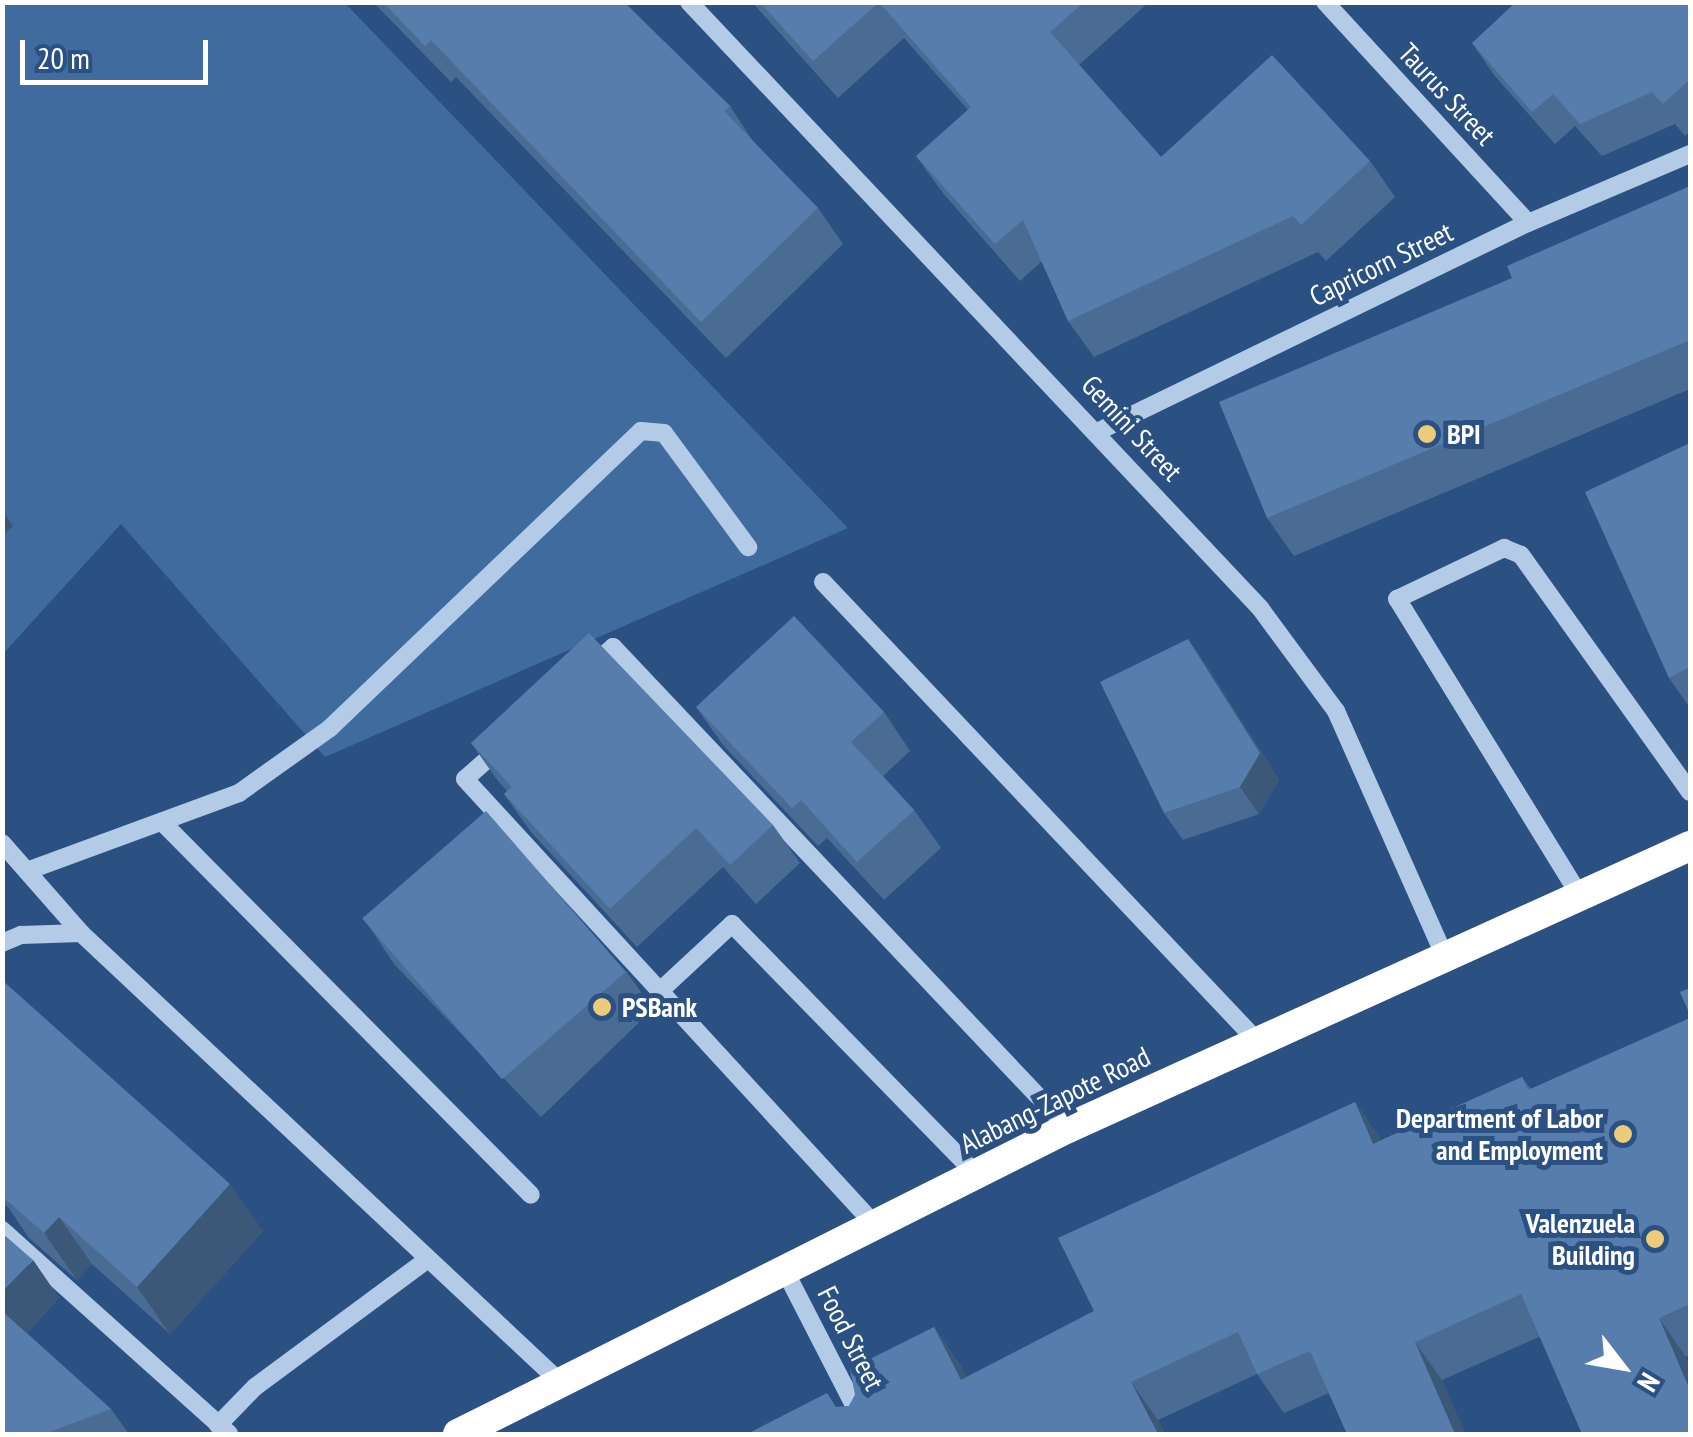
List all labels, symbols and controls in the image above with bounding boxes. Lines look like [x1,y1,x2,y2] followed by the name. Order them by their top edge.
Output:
[25,20,212,82] scale bar
[1392,36,1502,152] street label: Taurus Street
[37,38,90,77] text: 20 m
[1304,215,1458,313] street label: Capricorn Street
[1075,368,1189,488] street label: Gemini Street
[1447,417,1481,451] place label: BPI
[1416,423,1438,445] marker: BPI
[622,990,697,1024] place label: PSBank
[591,996,613,1018] marker: PSBank
[955,1040,1155,1160] street label: Alabang-Zapote Road
[1396,1101,1603,1167] place label: Department of Labor and Employment
[1612,1123,1634,1145] marker: Department of Labor and Employment
[1526,1206,1635,1272] place label: Valenzuela Building
[1644,1228,1666,1250] marker: Valenzuela Building
[811,1281,891,1395] street label: Food Street
[1573,1317,1673,1417] north arrow
[1629,1367,1669,1399] text: N

